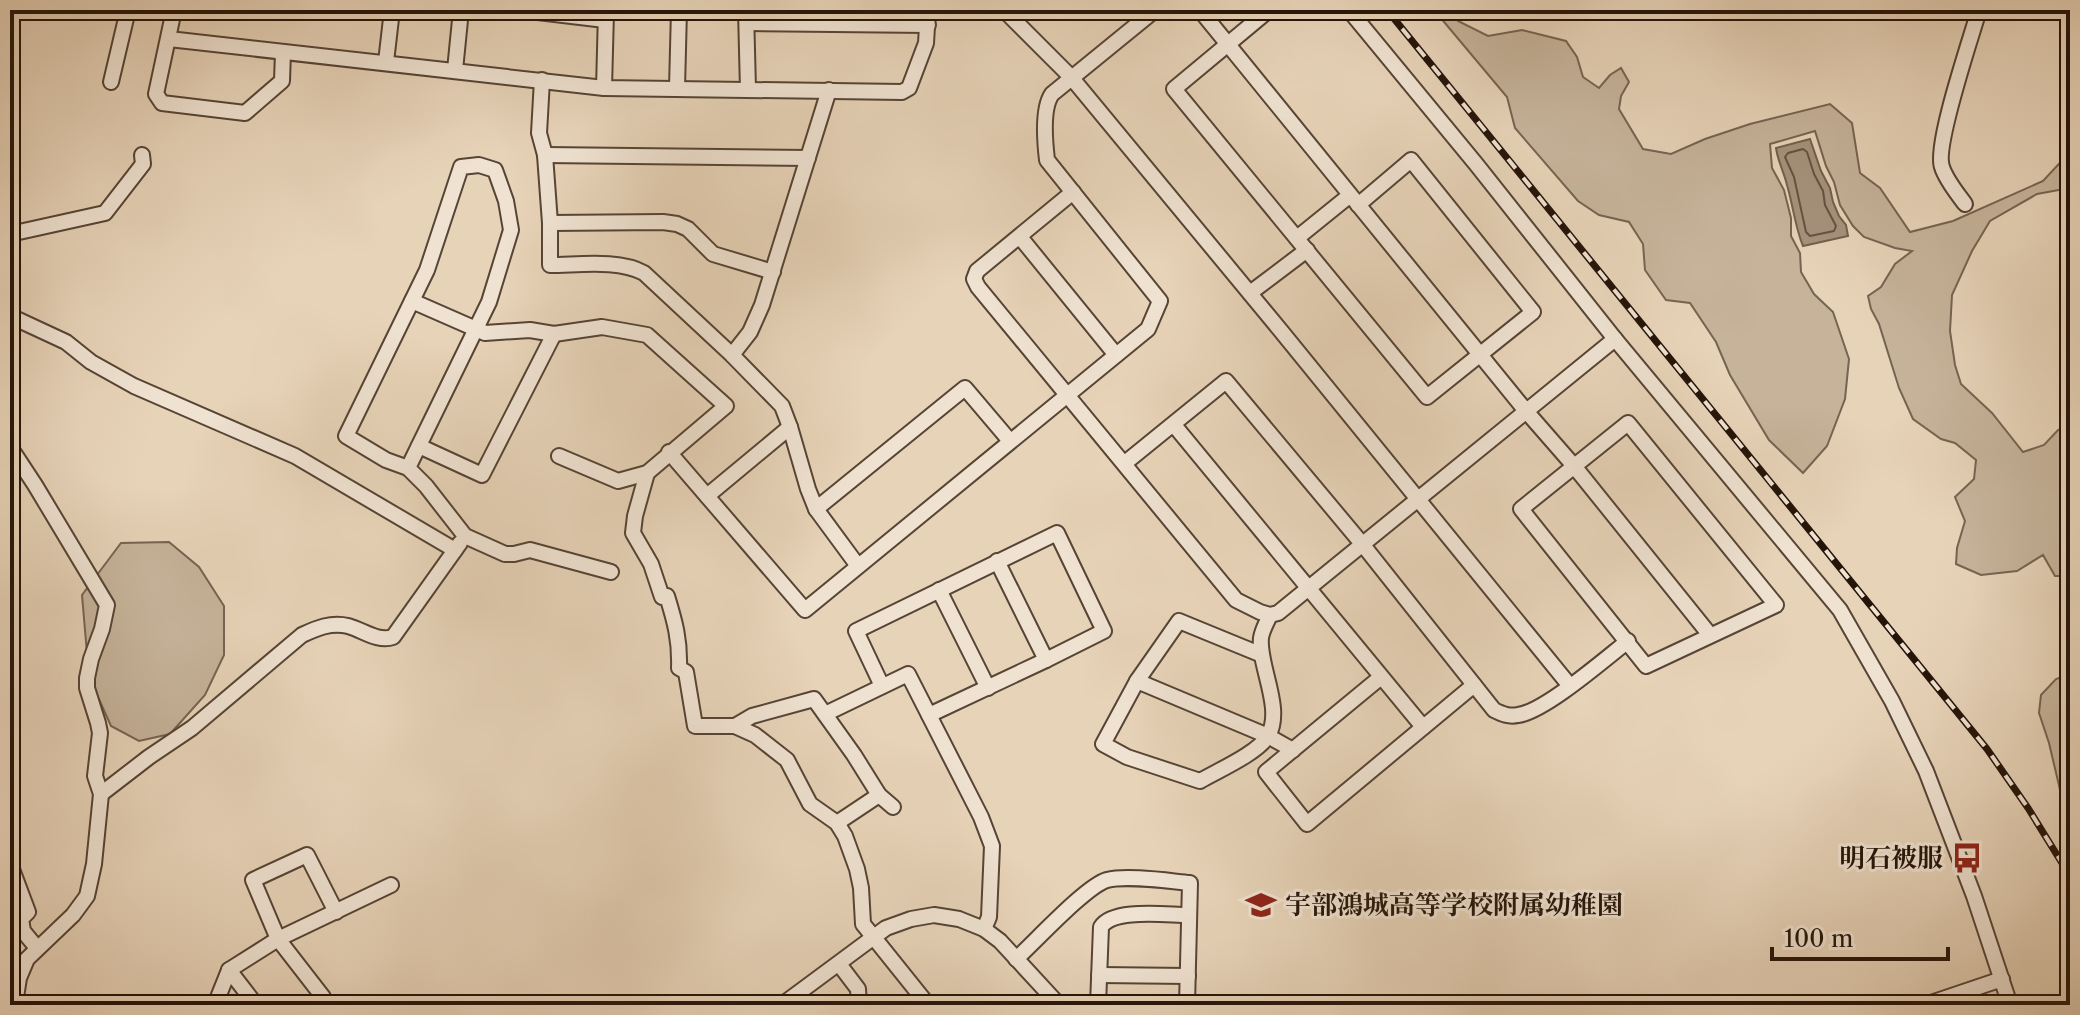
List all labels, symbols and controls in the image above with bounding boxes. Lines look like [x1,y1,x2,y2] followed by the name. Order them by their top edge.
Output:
[1950,841,1984,875] bus stop icon: 明石被服
[1839,842,1943,874] place label: 明石被服
[1244,888,1278,922] school or university icon: 宇部鴻城高等学校附属幼稚園
[1285,889,1623,921] place label: 宇部鴻城高等学校附属幼稚園
[1772,911,1948,961] scale bar
[1784,924,1853,953] text: 100 m

